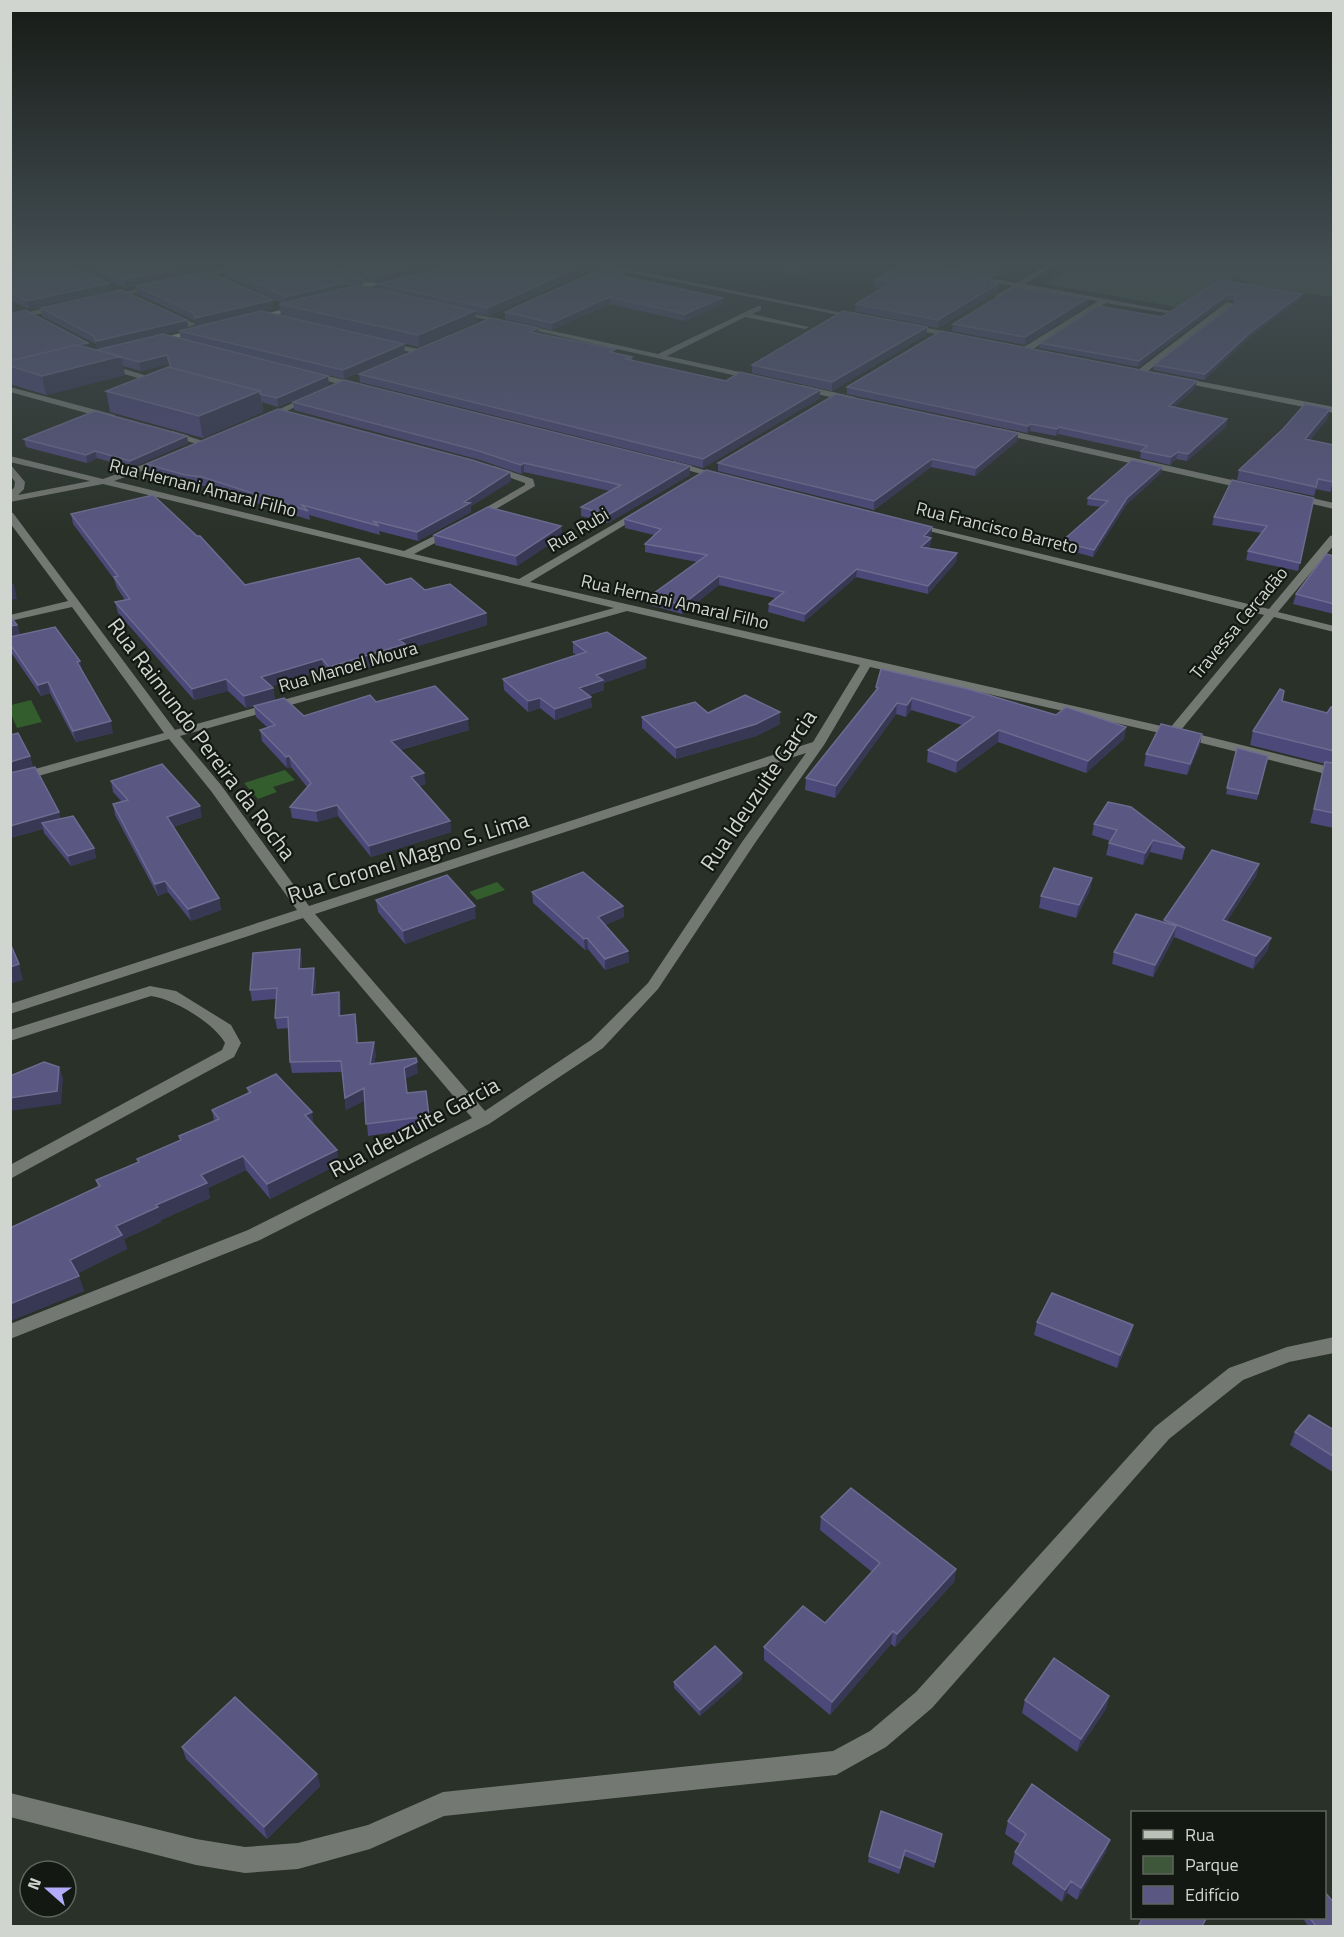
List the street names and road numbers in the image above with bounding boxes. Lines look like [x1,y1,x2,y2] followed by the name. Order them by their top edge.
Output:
[107,451,300,524] street label: Rua Hernani Amaral Filho
[913,494,1081,561] street label: Rua Francisco Barreto
[542,501,614,559] street label: Rua Rubi
[1183,560,1294,685] street label: Travessa Cercadão
[578,567,772,636] street label: Rua Hernani Amaral Filho
[99,611,305,867] street label: Rua Raimundo Pereira da Rocha
[275,634,421,699] street label: Rua Manoel Moura
[691,702,825,878] street label: Rua Ideuzuite Garcia
[283,802,533,912] street label: Rua Coronel Magno S. Lima
[323,1068,505,1186] street label: Rua Ideuzuite Garcia

